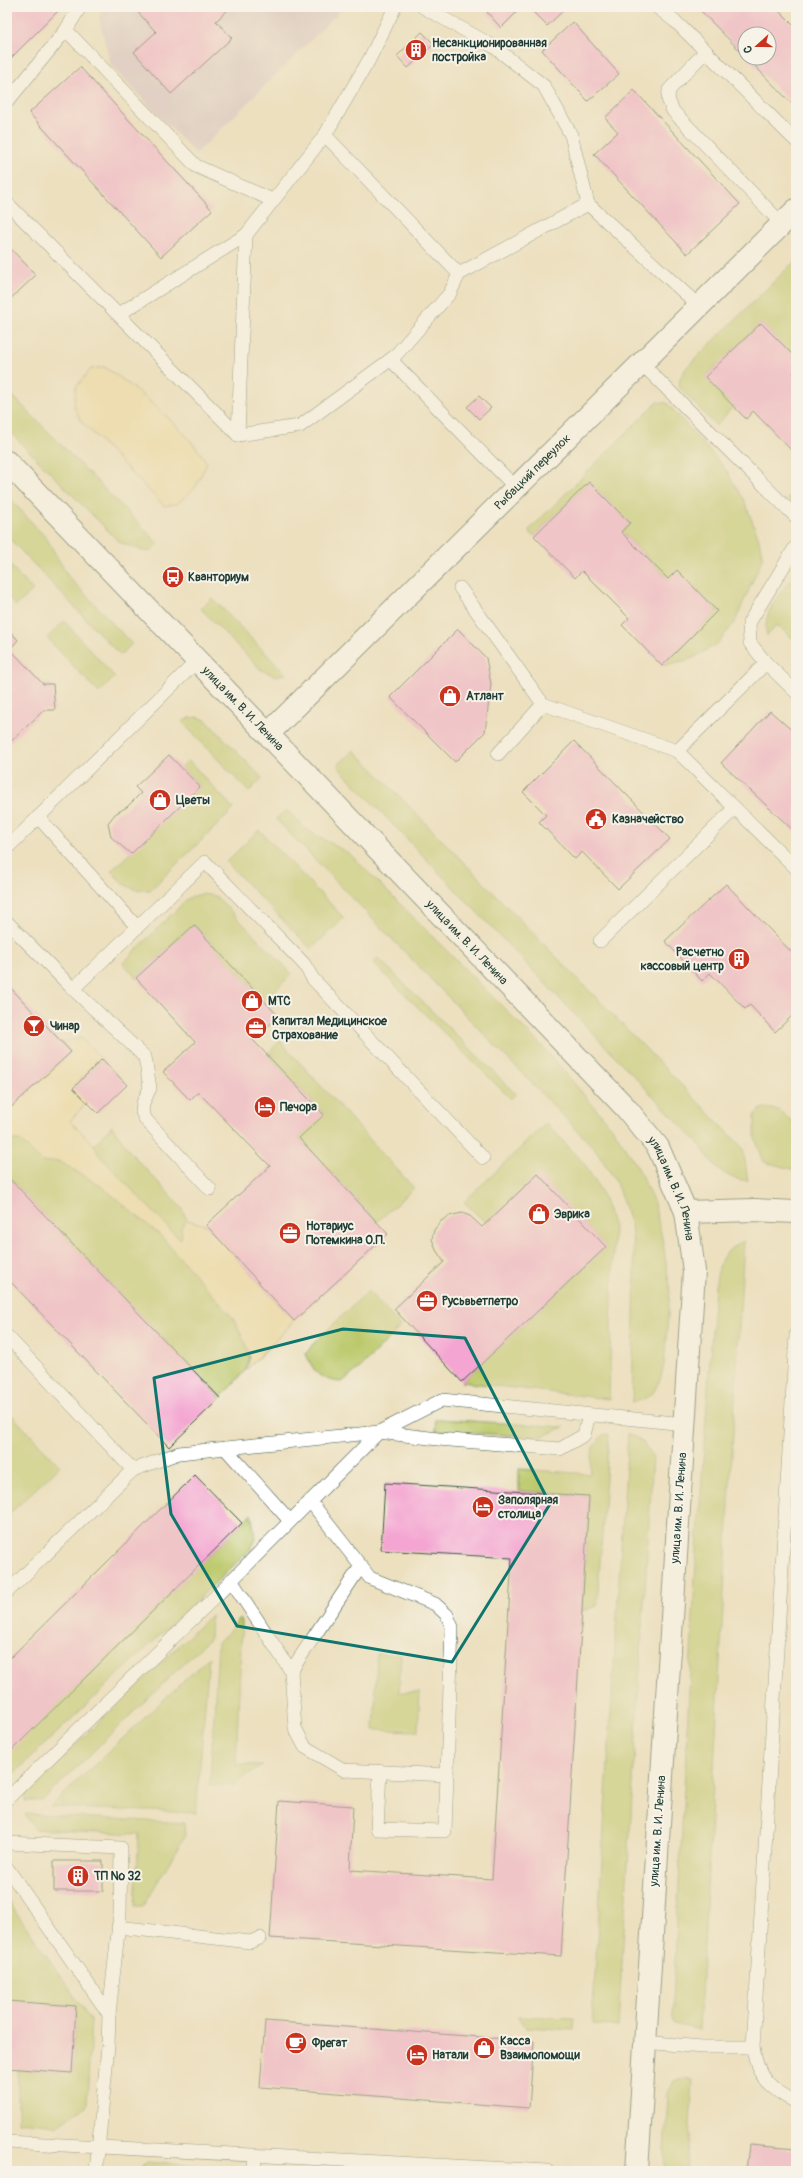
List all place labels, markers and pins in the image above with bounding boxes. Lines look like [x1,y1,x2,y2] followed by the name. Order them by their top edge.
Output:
[432,36,547,65] place label: Несанкционированная постройка
[403,37,429,63] building icon: Несанкционированная постройка
[160,564,186,590] bus stop icon: Кванториум
[188,570,249,585] place label: Кванториум
[437,683,463,709] shop icon: Атлант
[466,689,505,704] place label: Атлант
[147,787,173,813] shop icon: Цветы
[176,793,210,808] place label: Цветы
[583,806,609,832] public building icon: Казначейство
[612,812,684,827] place label: Казначейство
[641,945,725,974] place label: Расчетно кассовый центр
[726,946,752,972] building icon: Расчетно кассовый центр
[239,988,265,1014] shop icon: МТС
[268,994,291,1009] place label: МТС
[21,1013,47,1039] bar icon: Чинар
[272,1014,388,1043] place label: Капитал Медицинское Страхование
[243,1015,269,1041] office icon: Капитал Медицинское Страхование
[50,1019,80,1034] place label: Чинар
[252,1094,278,1120] hotel icon: Печора
[280,1100,317,1115] place label: Печора
[526,1201,552,1227] shop icon: Эврика
[554,1207,590,1222] place label: Эврика
[306,1219,386,1248] place label: Нотариус Потемкина О.П.
[277,1220,303,1246] office icon: Нотариус Потемкина О.П.
[414,1288,440,1314] office icon: Русьвьетпетро
[442,1294,519,1309] place label: Русьвьетпетро
[497,1493,559,1522] place label: Заполярная столица
[470,1494,496,1520] hotel icon: Заполярная столица
[65,1863,91,1889] building icon: ТП № 32
[93,1869,141,1884] place label: ТП № 32
[283,2030,309,2056] cafe icon: Фрегат
[500,2034,580,2063] place label: Касса Взаимопомощи
[471,2035,497,2061] shop icon: Касса Взаимопомощи
[311,2036,348,2051] place label: Фрегат
[404,2042,430,2068] hotel icon: Натали
[432,2048,469,2063] place label: Натали

